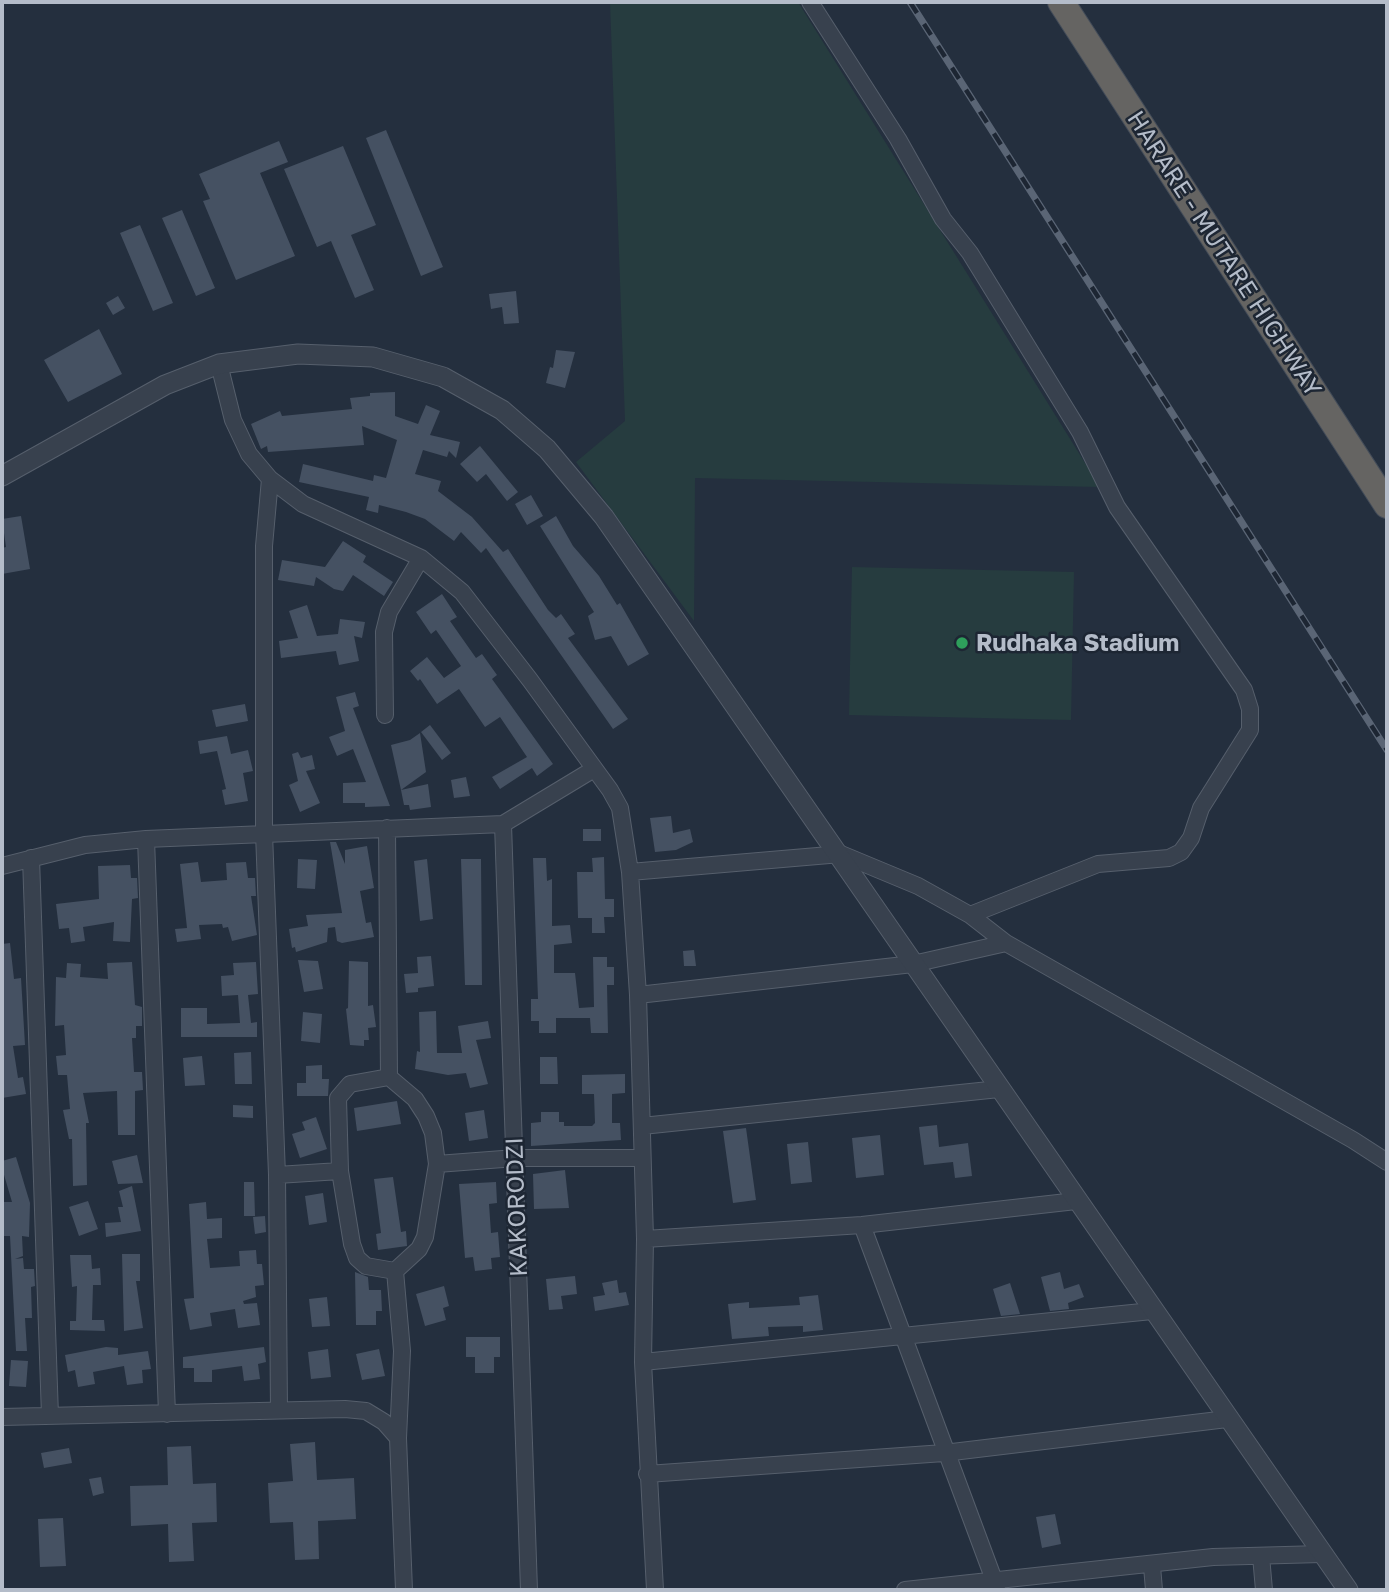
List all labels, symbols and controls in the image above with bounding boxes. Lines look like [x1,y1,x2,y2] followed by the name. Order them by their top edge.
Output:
[1121,106,1327,402] street label: HARARE - MUTARE HIGHWAY
[976,629,1179,657] place label: Rudhaka Stadium
[954,635,970,651] marker: Rudhaka Stadium
[500,1137,534,1277] street label: KAKORODZI

